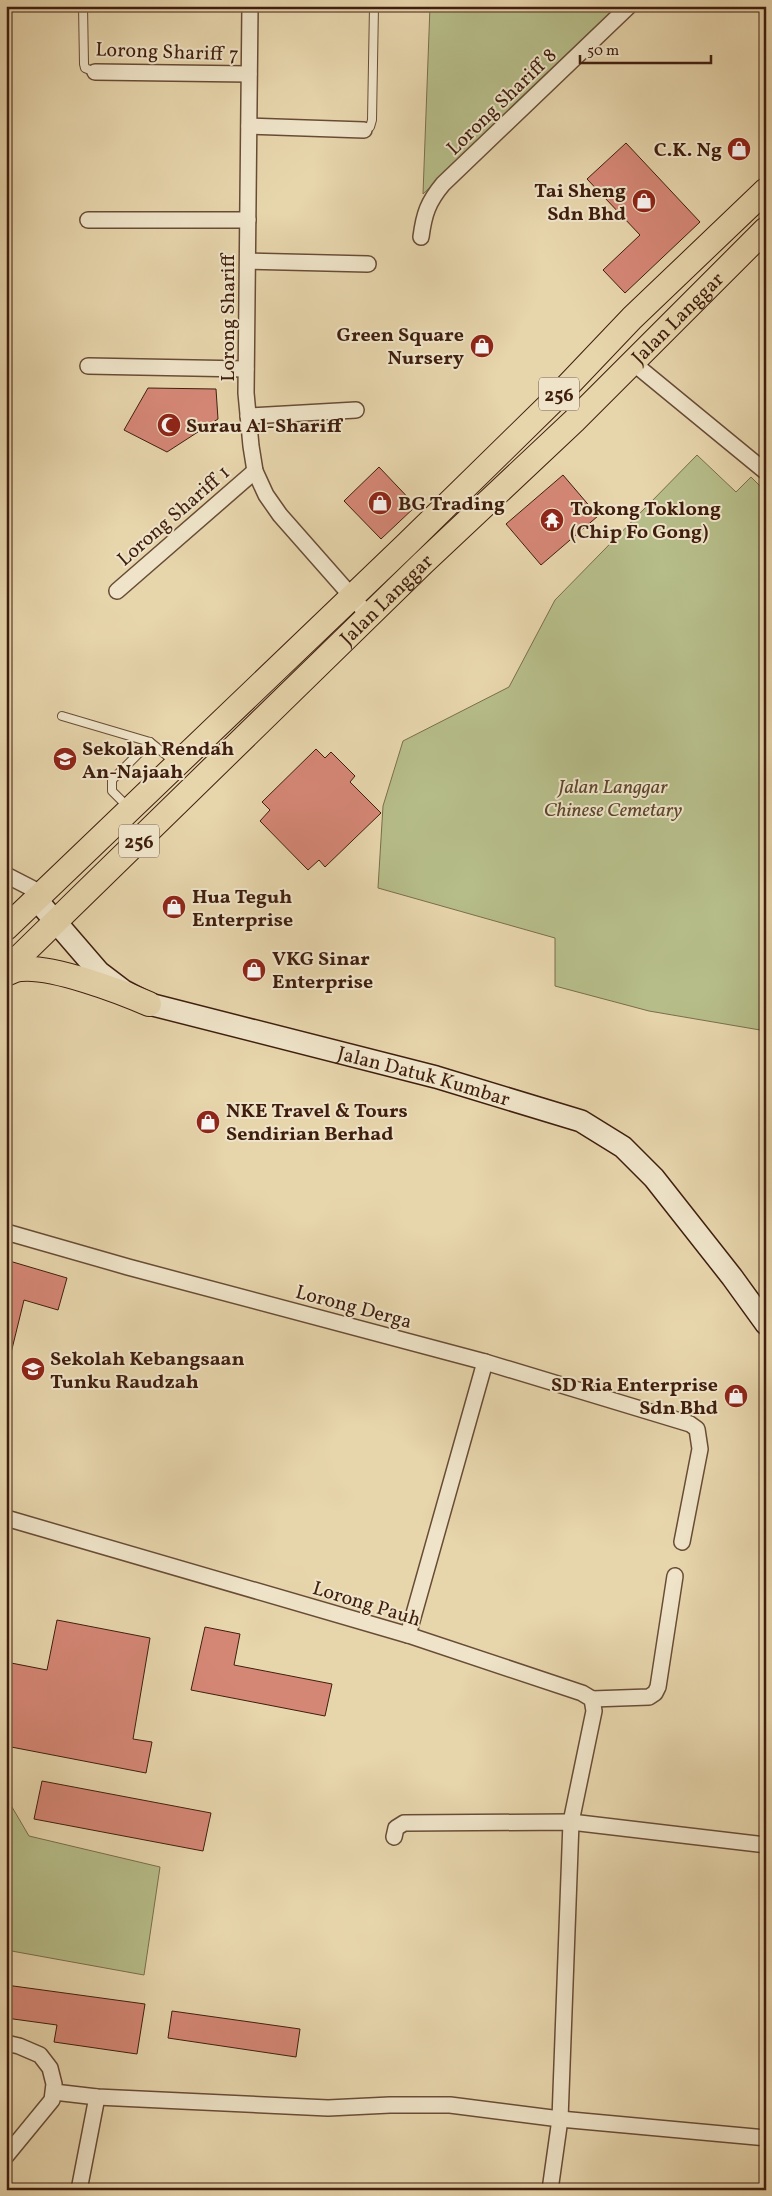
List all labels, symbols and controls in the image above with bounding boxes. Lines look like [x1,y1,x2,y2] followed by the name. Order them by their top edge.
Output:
[580,32,711,64] scale bar
[95,37,239,69] street label: Lorong Shariff 7
[587,41,619,62] text: 50 m
[441,42,564,162] street label: Lorong Shariff 8
[726,136,752,162] shop icon: C.K. Ng
[654,137,722,165] place label: C.K. Ng
[534,178,626,229] place label: Tai Sheng Sdn Bhd
[631,188,657,214] shop icon: Tai Sheng Sdn Bhd
[215,252,243,382] street label: Lorong Shariff
[626,267,731,372] street label: Jalan Langgar
[337,322,464,373] place label: Green Square Nursery
[469,333,495,359] shop icon: Green Square Nursery
[539,378,579,410] road number: 256
[156,412,182,438] mosque icon: Surau Al-Shariff
[186,413,344,441] place label: Surau Al-Shariff
[112,460,237,573] street label: Lorong Shariff 1
[367,490,393,516] shop icon: BG Trading
[398,491,505,519] place label: BG Trading
[570,496,721,547] place label: Tokong Toklong (Chip Fo Gong)
[539,507,565,533] temple icon: Tokong Toklong (Chip Fo Gong)
[335,548,440,653] street label: Jalan Langgar
[82,736,234,787] place label: Sekolah Rendah An-Najaah
[52,746,78,772] school or university icon: Sekolah Rendah An-Najaah
[544,774,682,825] park label: Jalan Langgar Chinese Cemetary
[119,824,159,858] road number: 256
[192,884,293,935] place label: Hua Teguh Enterprise
[161,894,187,920] shop icon: Hua Teguh Enterprise
[272,946,373,997] place label: VKG Sinar Enterprise
[241,957,267,983] shop icon: VKG Sinar Enterprise
[334,1040,513,1115] street label: Jalan Datuk Kumbar
[226,1098,408,1149] place label: NKE Travel & Tours Sendirian Berhad
[195,1109,221,1135] shop icon: NKE Travel & Tours Sendirian Berhad
[292,1279,415,1337] street label: Lorong Derga
[50,1346,245,1397] place label: Sekolah Kebangsaan Tunku Raudzah
[20,1356,46,1382] school or university icon: Sekolah Kebangsaan Tunku Raudzah
[551,1372,718,1423] place label: SD Ria Enterprise Sdn Bhd
[723,1383,749,1409] shop icon: SD Ria Enterprise Sdn Bhd
[309,1575,424,1635] street label: Lorong Pauh

